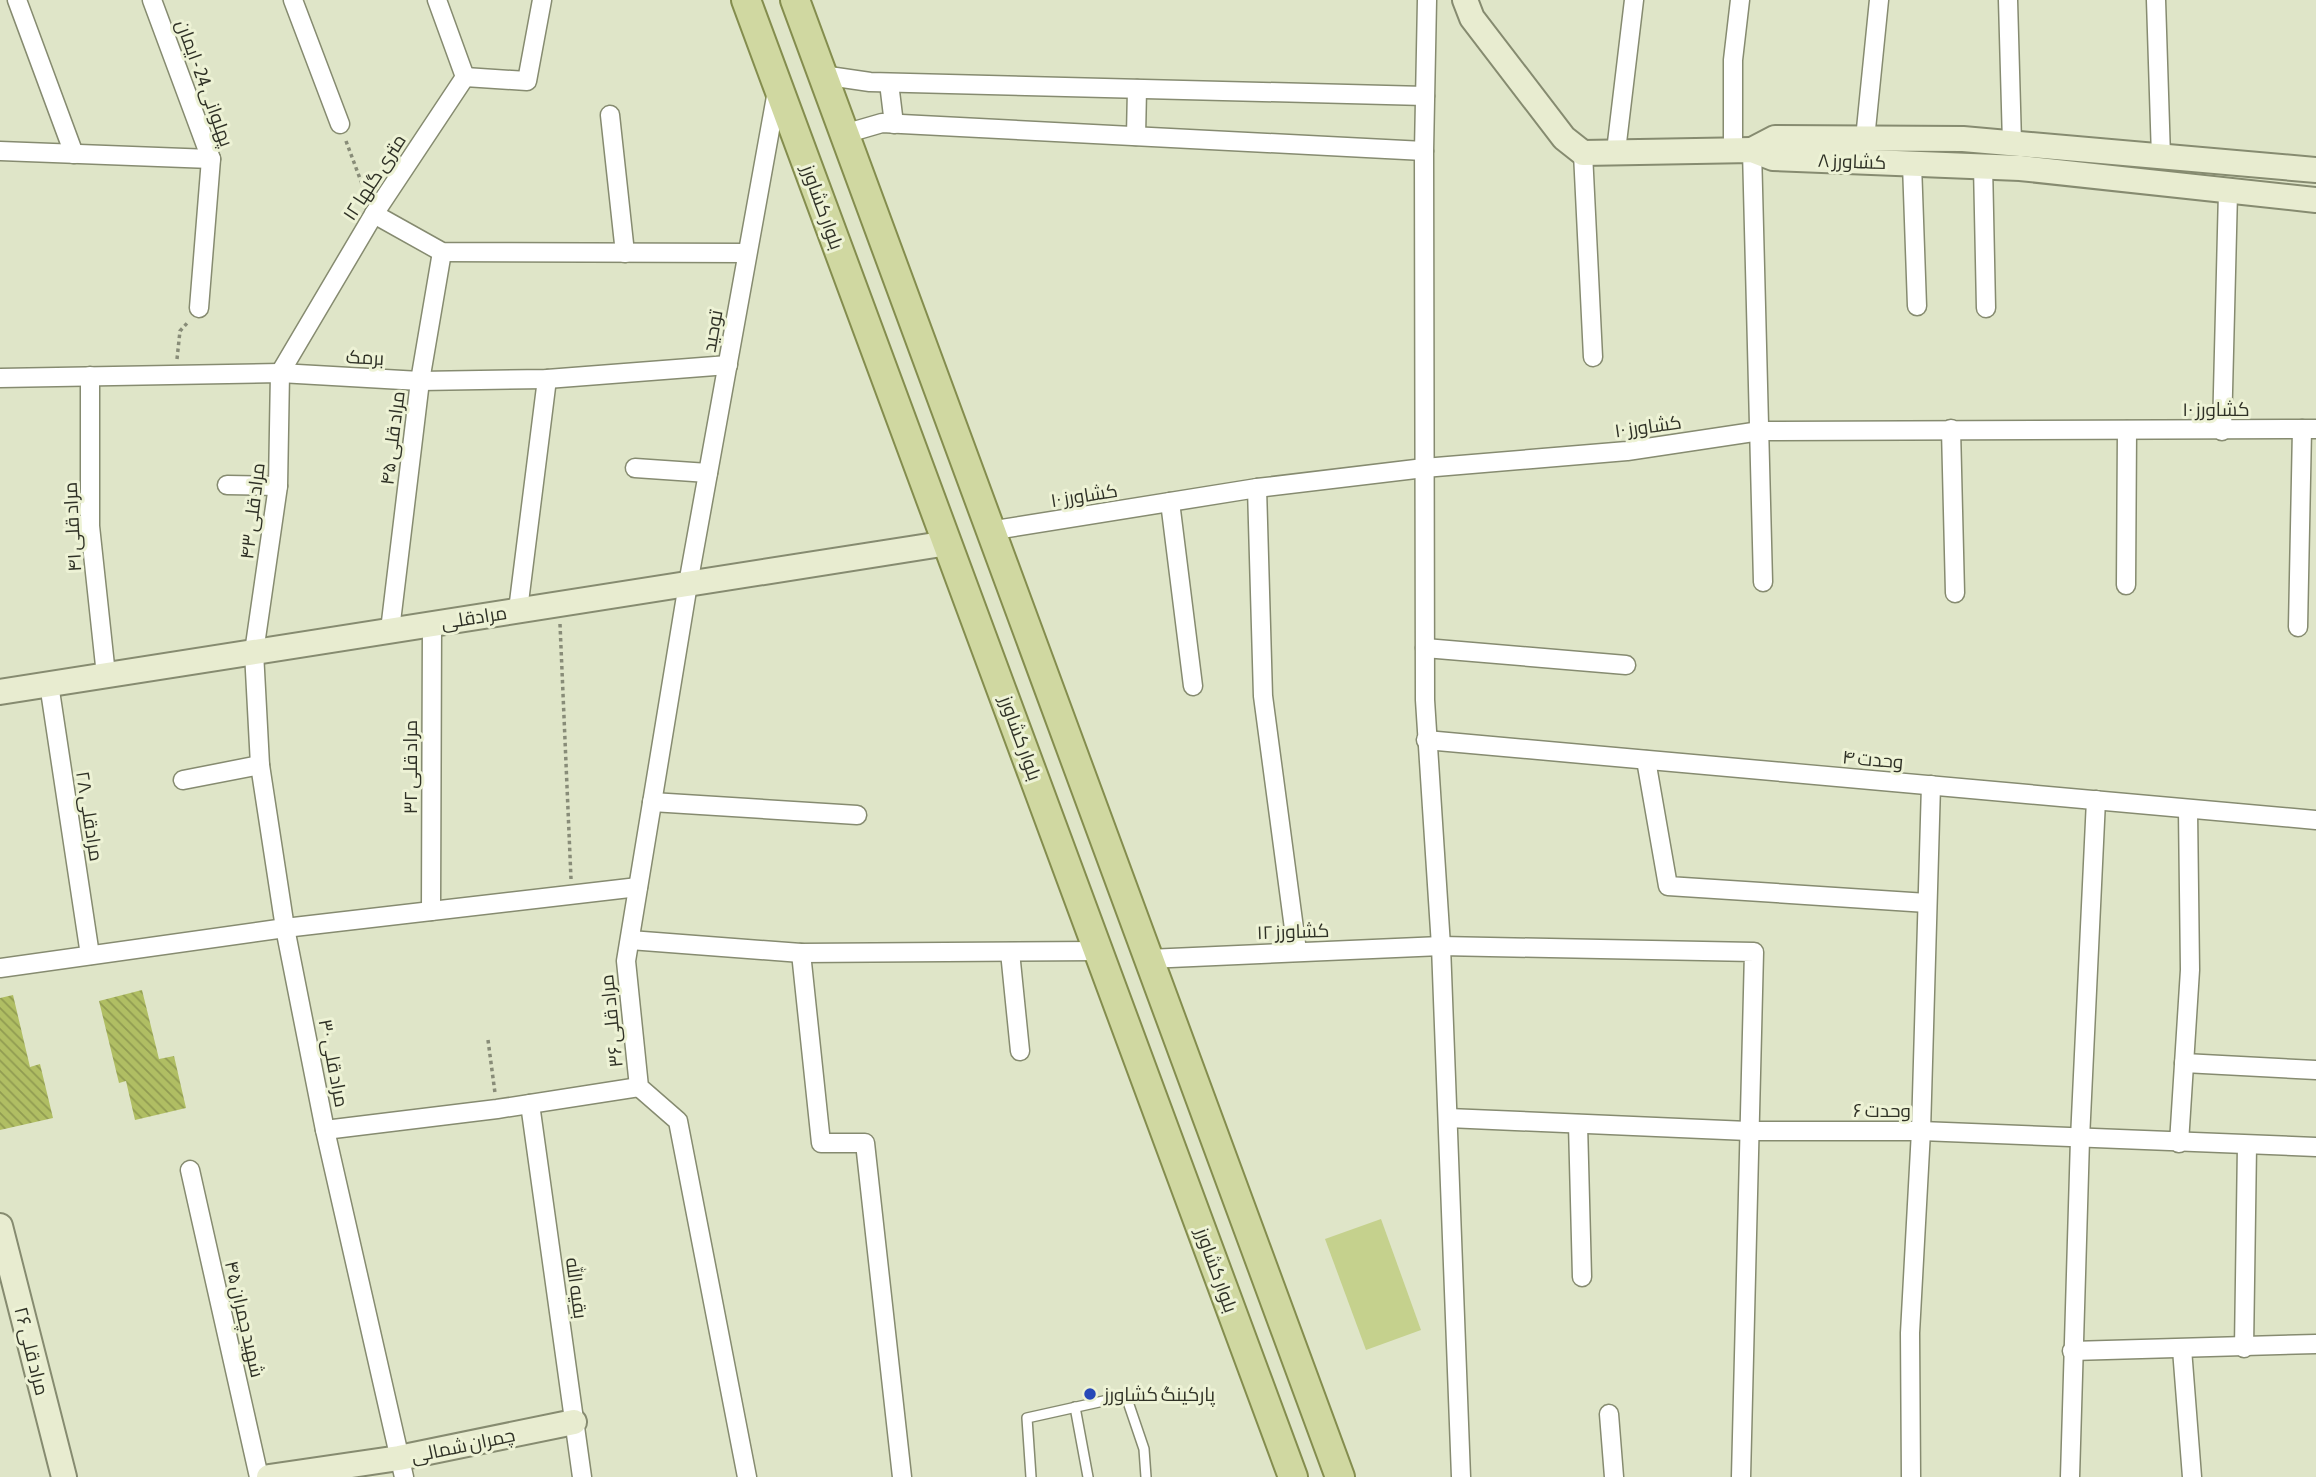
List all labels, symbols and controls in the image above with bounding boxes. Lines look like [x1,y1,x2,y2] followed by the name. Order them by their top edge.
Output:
[170,17,238,150] street label: پهلوانی 24 - ایمان
[338,130,411,225] street label: ۱۲ متری گلها
[1817,149,1887,174] street label: کشاورز ۸
[796,161,849,253] street label: بلوار کشاورز
[697,308,727,354] street label: توحید
[345,345,385,370] street label: برمک
[375,390,410,486] street label: مراد قلی ۴۵
[2182,398,2250,421] street label: کشاورز ۱۰
[1613,410,1683,443] street label: کشاورز ۱۰
[235,462,270,561] street label: مراد قلی ۴۳
[1049,479,1119,512] street label: کشاورز ۱۰
[59,481,86,573] street label: مراد قلی ۴۱
[440,601,509,634] street label: مرادقلی
[994,692,1047,784] street label: بلوار کشاورز
[399,720,422,814] street label: مراد قلی ۳۲
[1841,745,1904,774] street label: وحدت ۴
[71,769,108,863] street label: مرادقلی ۲۸
[1256,919,1330,944] street label: کشاورز ۱۲
[595,973,628,1069] street label: مراد قلی ۳۶
[314,1017,353,1109] street label: مراد قلی ۳۰
[1853,1099,1911,1122] street label: وحدت ۶
[1190,1224,1243,1316] street label: بلوار کشاورز
[562,1256,593,1320] street label: بقیه الله
[219,1259,269,1380] street label: شهید چمران ۴۵
[9,1304,54,1398] street label: مراد قلی ۲۶
[1103,1383,1215,1407] place label: پارکینگ کشاورز
[1082,1386,1098,1402] marker: پارکینگ کشاورز
[409,1423,517,1469] street label: چمران شمالی

